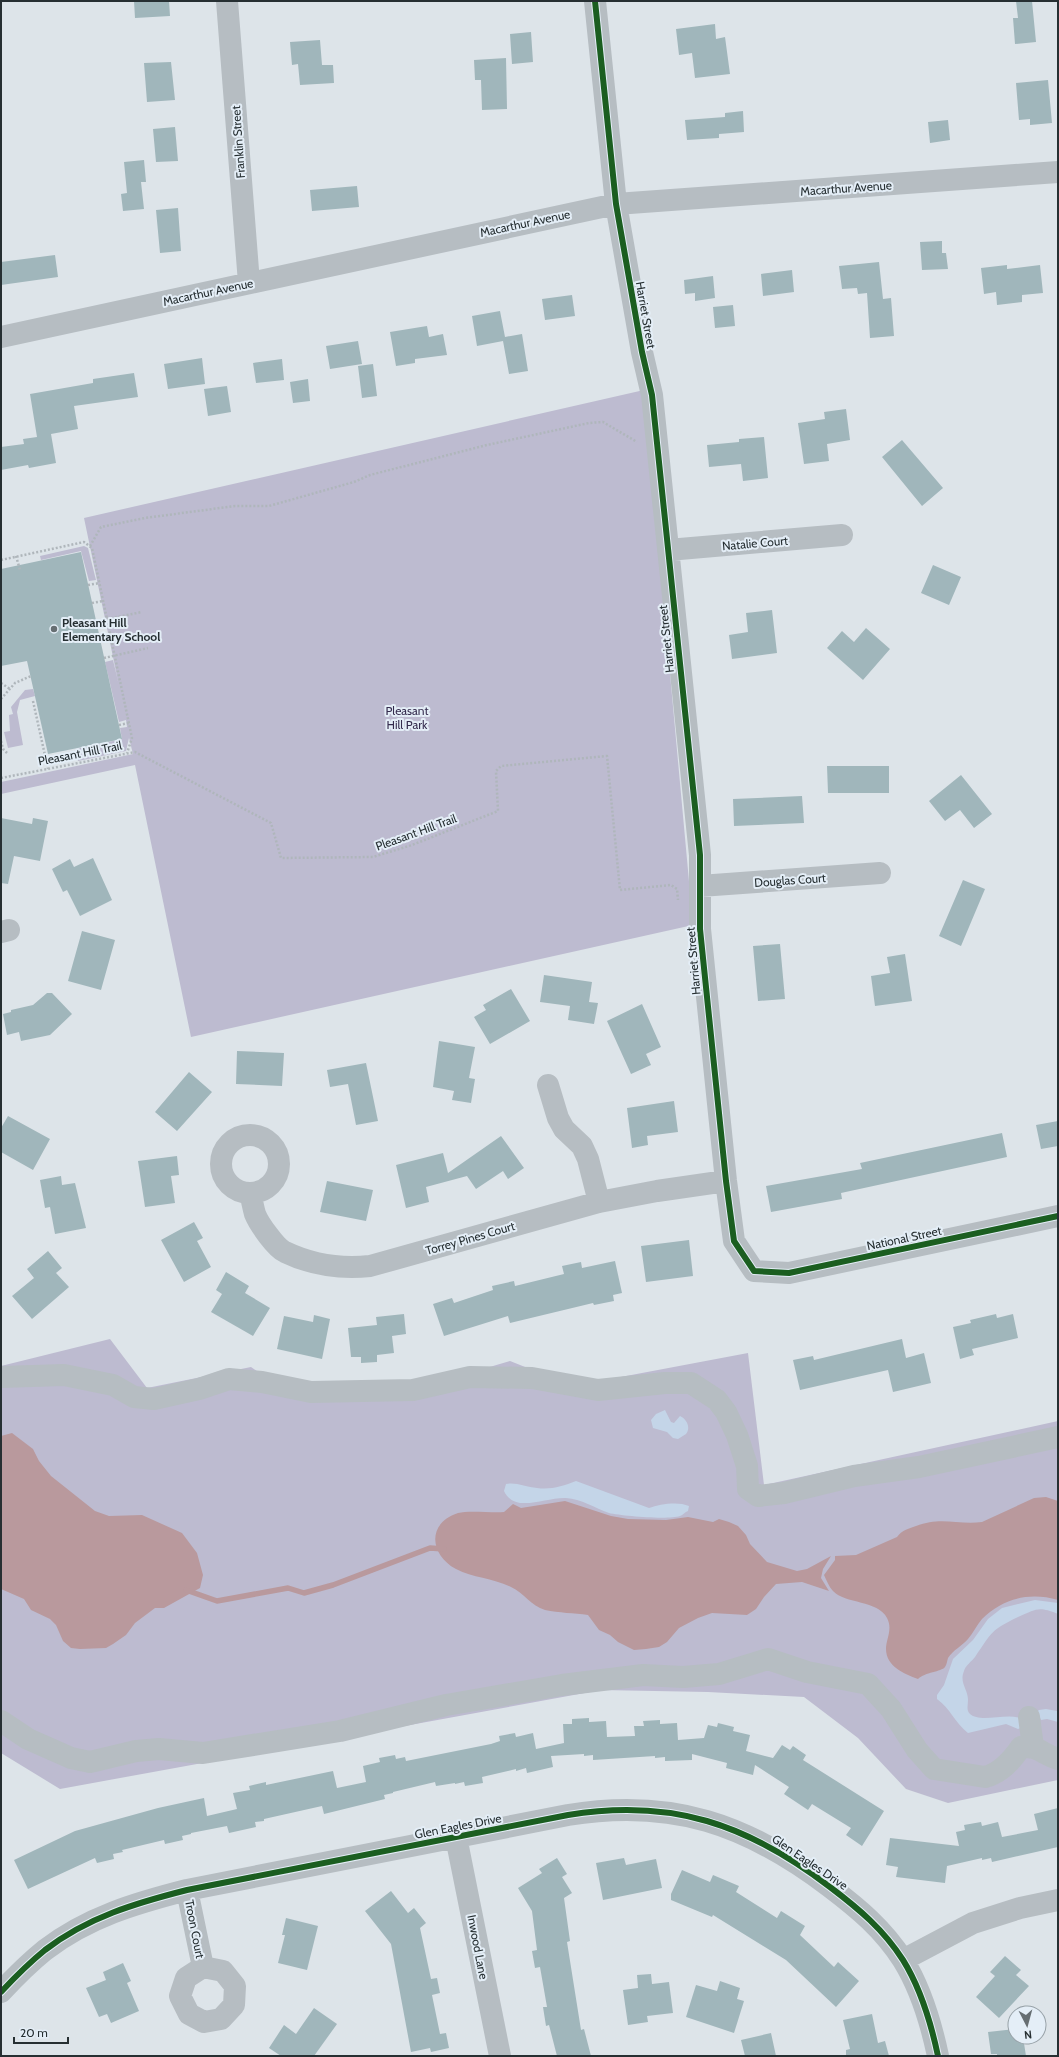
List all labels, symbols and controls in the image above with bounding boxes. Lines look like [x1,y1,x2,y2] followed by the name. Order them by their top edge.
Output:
[228,105,248,179] street label: Franklin Street
[800,177,892,199] street label: Macarthur Avenue
[479,206,571,240] street label: Macarthur Avenue
[162,275,254,309] street label: Macarthur Avenue
[633,280,659,350] street label: Harriet Street
[721,533,789,553] street label: Natalie Court
[655,604,677,674] street label: Harriet Street
[62,615,160,644] place label: Pleasant Hill Elementary School
[49,624,59,634] marker: Pleasant Hill Elementary School
[386,703,428,732] park label: Pleasant Hill Park
[37,737,123,768] street label: Pleasant Hill Trail
[373,810,459,854] street label: Pleasant Hill Trail
[754,870,826,890] street label: Douglas Court
[683,926,703,996] street label: Harriet Street
[424,1218,516,1258] street label: Torrey Pines Court
[865,1223,943,1253] street label: National Street
[413,1810,503,1842] street label: Glen Eagles Drive
[769,1831,851,1893] street label: Glen Eagles Drive
[182,1898,208,1960] street label: Troon Court
[464,1913,492,1981] street label: Inwood Lane
[1007,2005,1047,2045] north arrow
[14,2019,68,2045] scale bar
[20,2025,48,2040] text: 20 m
[1023,2028,1033,2042] text: N

